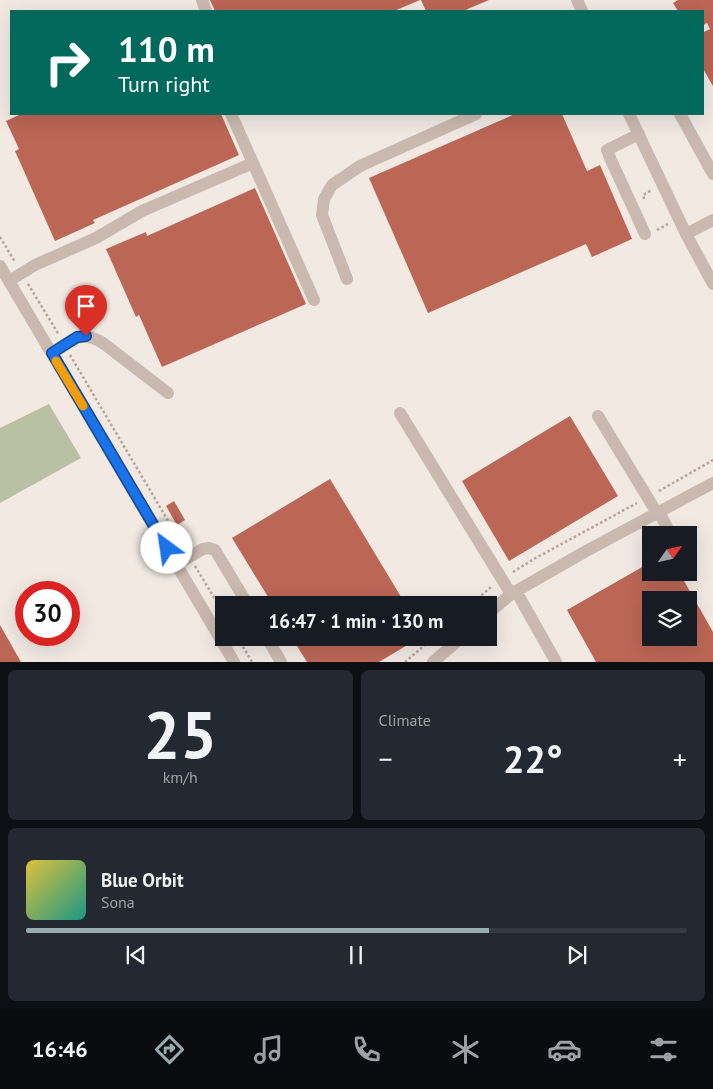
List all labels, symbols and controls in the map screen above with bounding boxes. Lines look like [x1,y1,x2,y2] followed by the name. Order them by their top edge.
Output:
[118,26,215,72] text: 110 m
[35,30,100,95] icon: right
[118,70,210,98] text: Turn right
[65,285,107,336] pin
[72,292,100,320] icon: arrive
[140,521,192,573] position arrow
[642,526,698,581] north arrow
[642,526,697,646] map controls
[15,581,80,646] speed limit sign: 30
[642,591,697,646] button: layers
[269,609,443,633] text: 16:47 · 1 min · 130 m
[143,692,217,776] text: 25
[379,710,431,730] text: Climate
[503,734,563,783] text: 22°
[379,740,393,777] text: −
[673,740,687,777] text: +
[163,767,198,787] text: km/h
[101,868,184,892] text: Blue Orbit
[101,892,135,912] text: Sona
[122,941,150,969] icon: previous
[342,941,370,969] icon: pause
[563,941,591,969] icon: next
[152,1032,187,1067] icon: directions
[251,1032,286,1067] icon: music
[349,1032,384,1067] icon: phone
[448,1032,483,1067] icon: climate
[547,1032,582,1067] icon: car
[646,1032,681,1067] icon: filters
[32,1035,88,1063] text: 16:46

